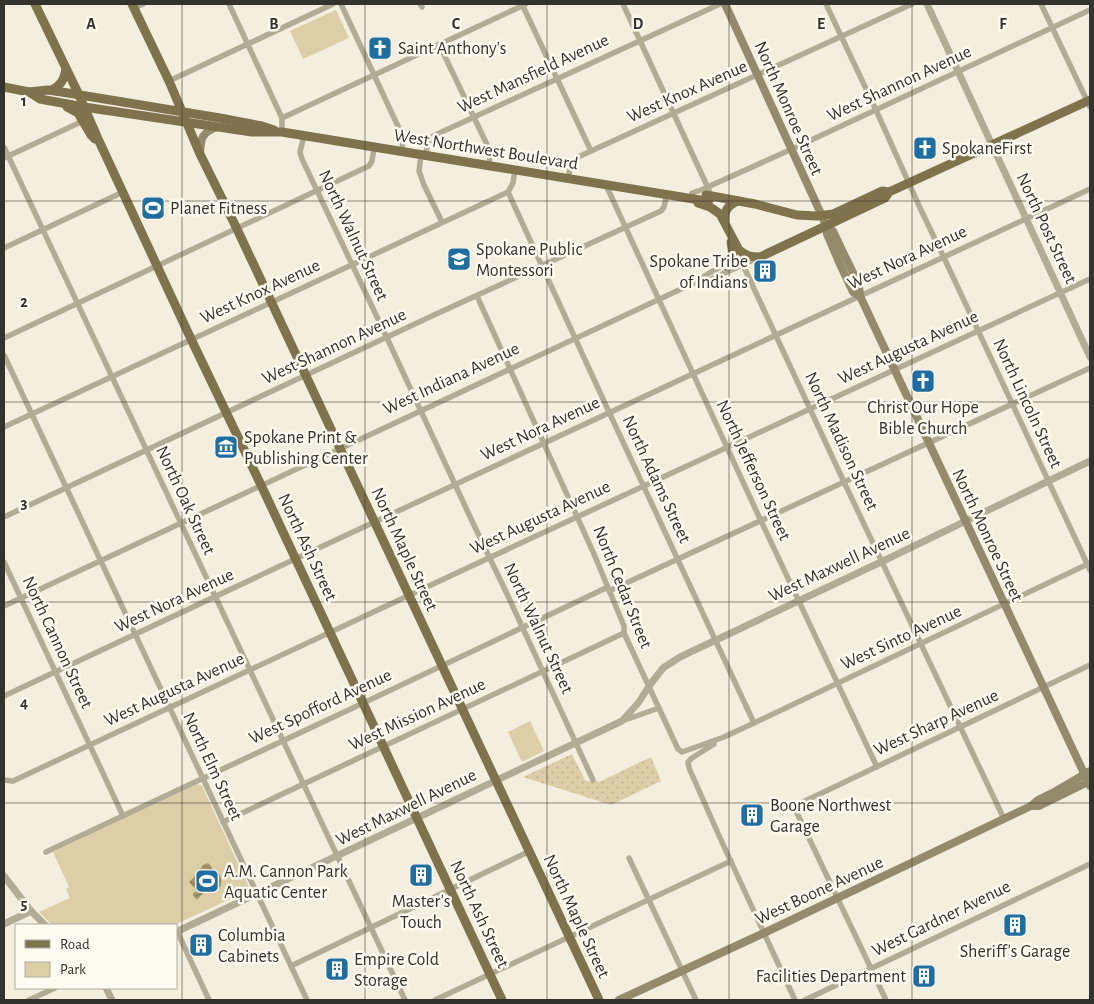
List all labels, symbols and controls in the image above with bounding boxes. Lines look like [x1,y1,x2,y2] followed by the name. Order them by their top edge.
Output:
[86,16,96,32] text: A
[269,16,279,32] text: B
[452,16,461,32] text: C
[633,16,644,32] text: D
[817,16,825,32] text: E
[999,16,1007,32] text: F
[455,31,612,117] street label: West Mansfield Avenue
[367,35,393,61] church icon: Saint Anthony's
[751,39,826,178] street label: North Monroe Street
[398,40,506,58] place label: Saint Anthony's
[825,43,974,125] street label: West Shannon Avenue
[624,57,750,127] street label: West Knox Avenue
[21,93,27,109] text: 1
[392,127,579,173] street label: West Northwest Boulevard
[912,135,938,161] church icon: SpokaneFirst
[942,140,1032,158] place label: SpokaneFirst
[315,167,391,304] street label: North Walnut Street
[1013,170,1080,287] street label: North Post Street
[140,195,166,221] sports icon: Planet Fitness
[170,200,267,218] place label: Planet Fitness
[845,223,970,293] street label: West Nora Avenue
[476,241,582,280] place label: Spokane Public Montessori
[446,246,472,272] school or university icon: Spokane Public Montessori
[650,253,748,292] place label: Spokane Tribe of Indians
[198,256,323,327] street label: West Knox Avenue
[752,258,778,284] building icon: Spokane Tribe of Indians
[20,294,28,310] text: 2
[260,306,409,388] street label: West Shannon Avenue
[836,308,981,388] street label: West Augusta Avenue
[989,336,1065,471] street label: North Lincoln Street
[381,340,522,418] street label: West Indiana Avenue
[910,368,936,394] church icon: Christ Our Hope Bible Church
[801,369,881,514] street label: North Madison Street
[478,394,603,464] street label: West Nora Avenue
[713,397,794,544] street label: North Jefferson Street
[867,399,979,438] place label: Christ Our Hope Bible Church
[619,413,694,546] street label: North Adams Street
[244,429,368,468] place label: Spokane Print & Publishing Center
[213,434,239,460] museum icon: Spokane Print & Publishing Center
[152,443,218,558] street label: North Oak Street
[948,466,1026,605] street label: North Monroe Street
[468,478,613,558] street label: West Augusta Avenue
[368,485,441,614] street label: North Maple Street
[274,491,340,604] street label: North Ash Street
[21,495,28,511] text: 3
[589,524,655,651] street label: North Cedar Street
[766,524,913,606] street label: West Maxwell Avenue
[500,560,576,697] street label: North Walnut Street
[112,566,237,636] street label: West Nora Avenue
[19,574,96,712] street label: North Cannon Street
[838,602,965,674] street label: West Sinto Avenue
[102,650,247,730] street label: West Augusta Avenue
[246,666,394,748] street label: West Spofford Avenue
[346,675,489,754] street label: West Mission Avenue
[871,686,1001,760] street label: West Sharp Avenue
[20,695,28,711] text: 4
[179,709,245,824] street label: North Elm Street
[333,766,479,850] street label: West Maxwell Avenue
[770,797,892,836] place label: Boone Northwest Garage
[739,802,765,828] building icon: Boone Northwest Garage
[540,852,613,981] street label: North Maple Street
[753,853,886,928] street label: West Boone Avenue
[446,858,512,971] street label: North Ash Street
[408,862,434,888] building icon: Master's Touch
[224,863,348,902] place label: A.M. Cannon Park Aquatic Center
[194,868,220,894] sports icon: A.M. Cannon Park Aquatic Center
[869,878,1014,960] street label: West Gardner Avenue
[392,893,450,932] place label: Master's Touch
[21,896,28,912] text: 5
[1002,912,1028,938] building icon: Sheriff's Garage
[15,924,178,989] legend
[218,927,286,966] place label: Columbia Cabinets
[188,932,214,958] building icon: Columbia Cabinets
[60,937,90,952] text: Road
[960,943,1070,961] place label: Sheriff's Garage
[354,951,439,990] place label: Empire Cold Storage
[324,956,350,982] building icon: Empire Cold Storage
[60,962,86,977] text: Park
[911,963,937,989] building icon: Facilities Department
[756,968,906,986] place label: Facilities Department

